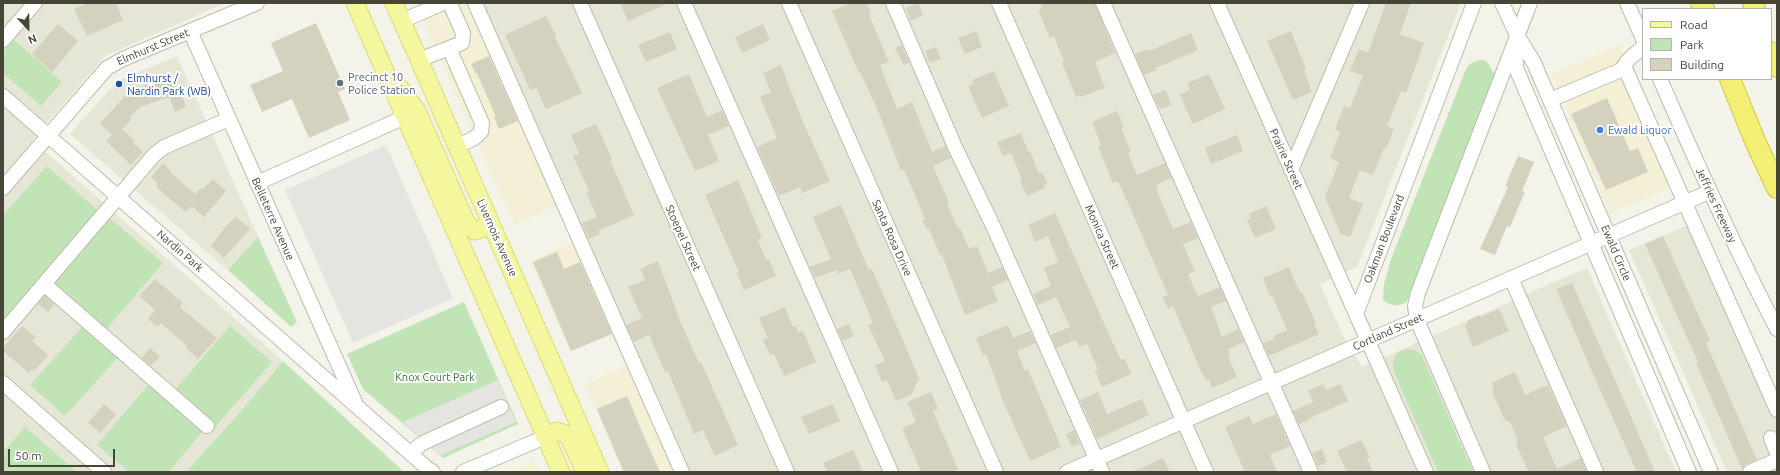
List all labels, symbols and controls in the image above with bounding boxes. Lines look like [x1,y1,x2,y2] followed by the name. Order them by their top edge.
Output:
[8,8,48,48] north arrow
[1642,8,1772,80] legend
[1680,18,1708,31] text: Road
[115,26,191,68] street label: Elmhurst Street
[26,32,39,46] text: N
[1680,38,1704,51] text: Park
[1680,58,1724,71] text: Building
[348,70,416,96] place label: Precinct 10 Police Station
[127,71,211,97] place label: Elmhurst / Nardin Park (WB)
[335,78,345,88] marker: Precinct 10 Police Station
[114,79,124,89] marker: Elmhurst / Nardin Park (WB)
[1608,123,1672,137] place label: Ewald Liquor
[1595,125,1605,135] marker: Ewald Liquor
[1267,127,1305,191] street label: Prairie Street
[1693,165,1739,245] street label: Jeffries Freeway
[249,176,297,262] street label: Belleterre Avenue
[1361,193,1407,285] street label: Oakman Boulevard
[474,197,520,279] street label: Livernois Avenue
[869,198,915,278] street label: Santa Rosa Drive
[662,203,704,273] street label: Stoepel Street
[1082,203,1122,271] street label: Monica Street
[1598,223,1634,283] street label: Ewald Circle
[154,227,206,275] street label: Nardin Park
[1351,310,1425,354] street label: Cortland Street
[395,370,475,384] park label: Knox Court Park
[10,441,117,467] scale bar
[15,449,42,462] text: 50 m

